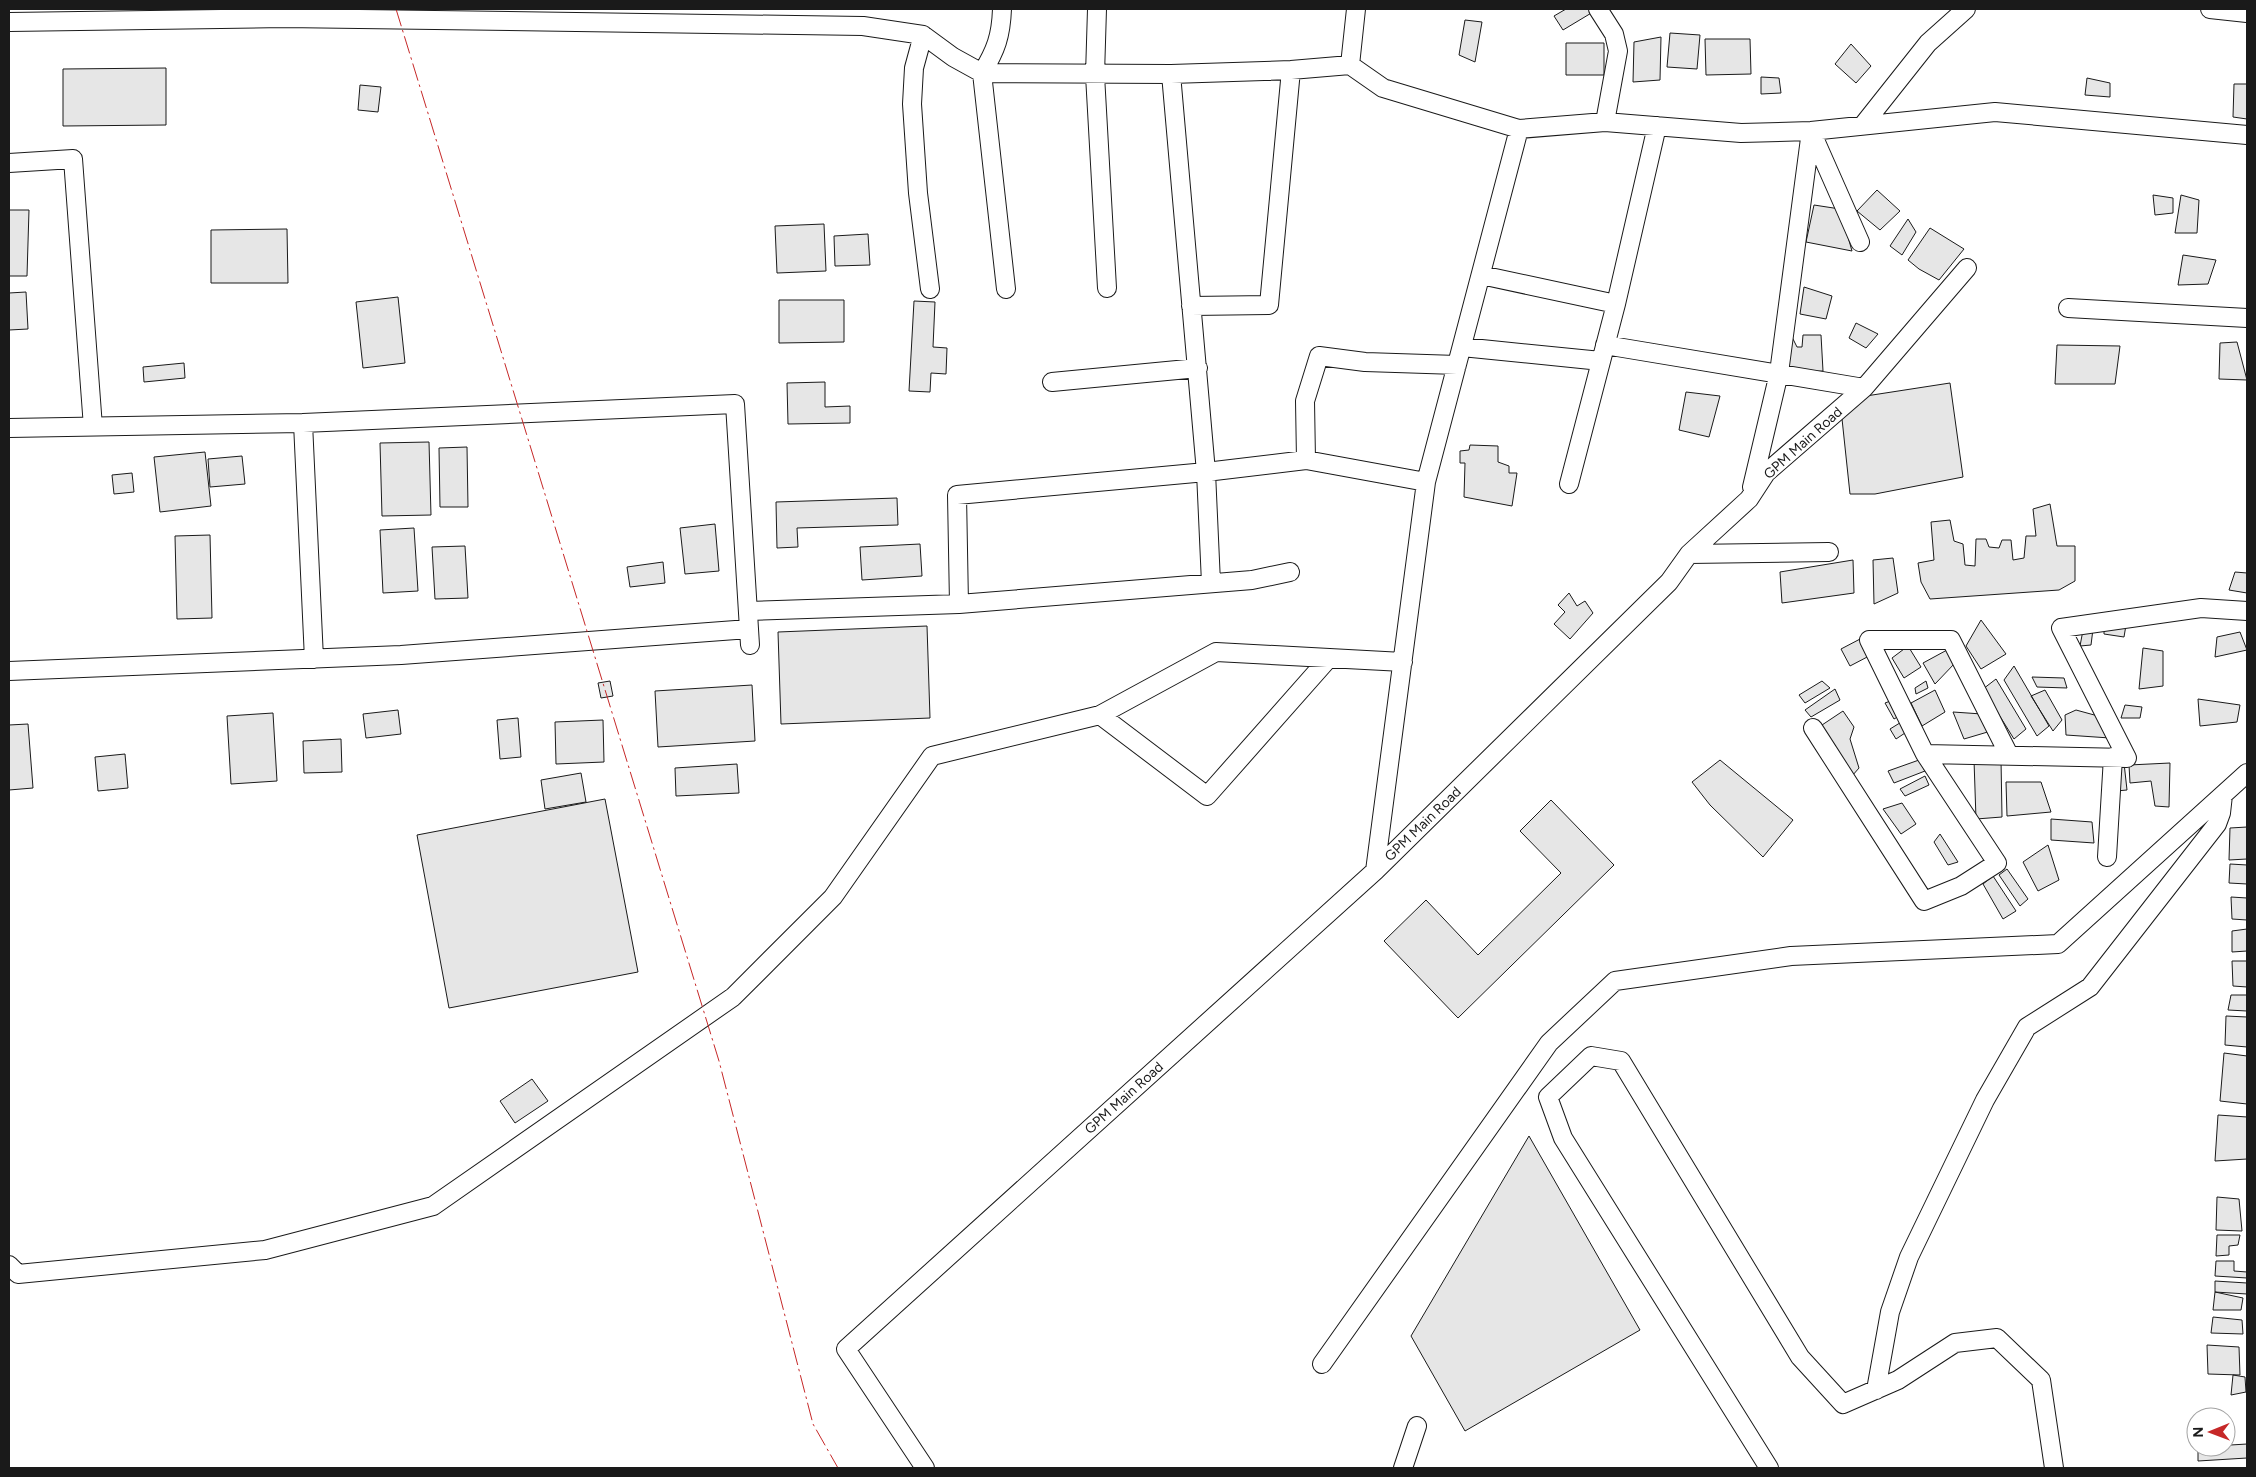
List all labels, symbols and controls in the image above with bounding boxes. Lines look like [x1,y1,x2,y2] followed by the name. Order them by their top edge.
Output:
[1760,403,1846,483] street label: GPM Main Road
[1381,783,1465,865] street label: GPM Main Road
[1081,1058,1167,1138] street label: GPM Main Road
[2186,1407,2236,1457] north arrow
[2190,1427,2207,1438] text: N

